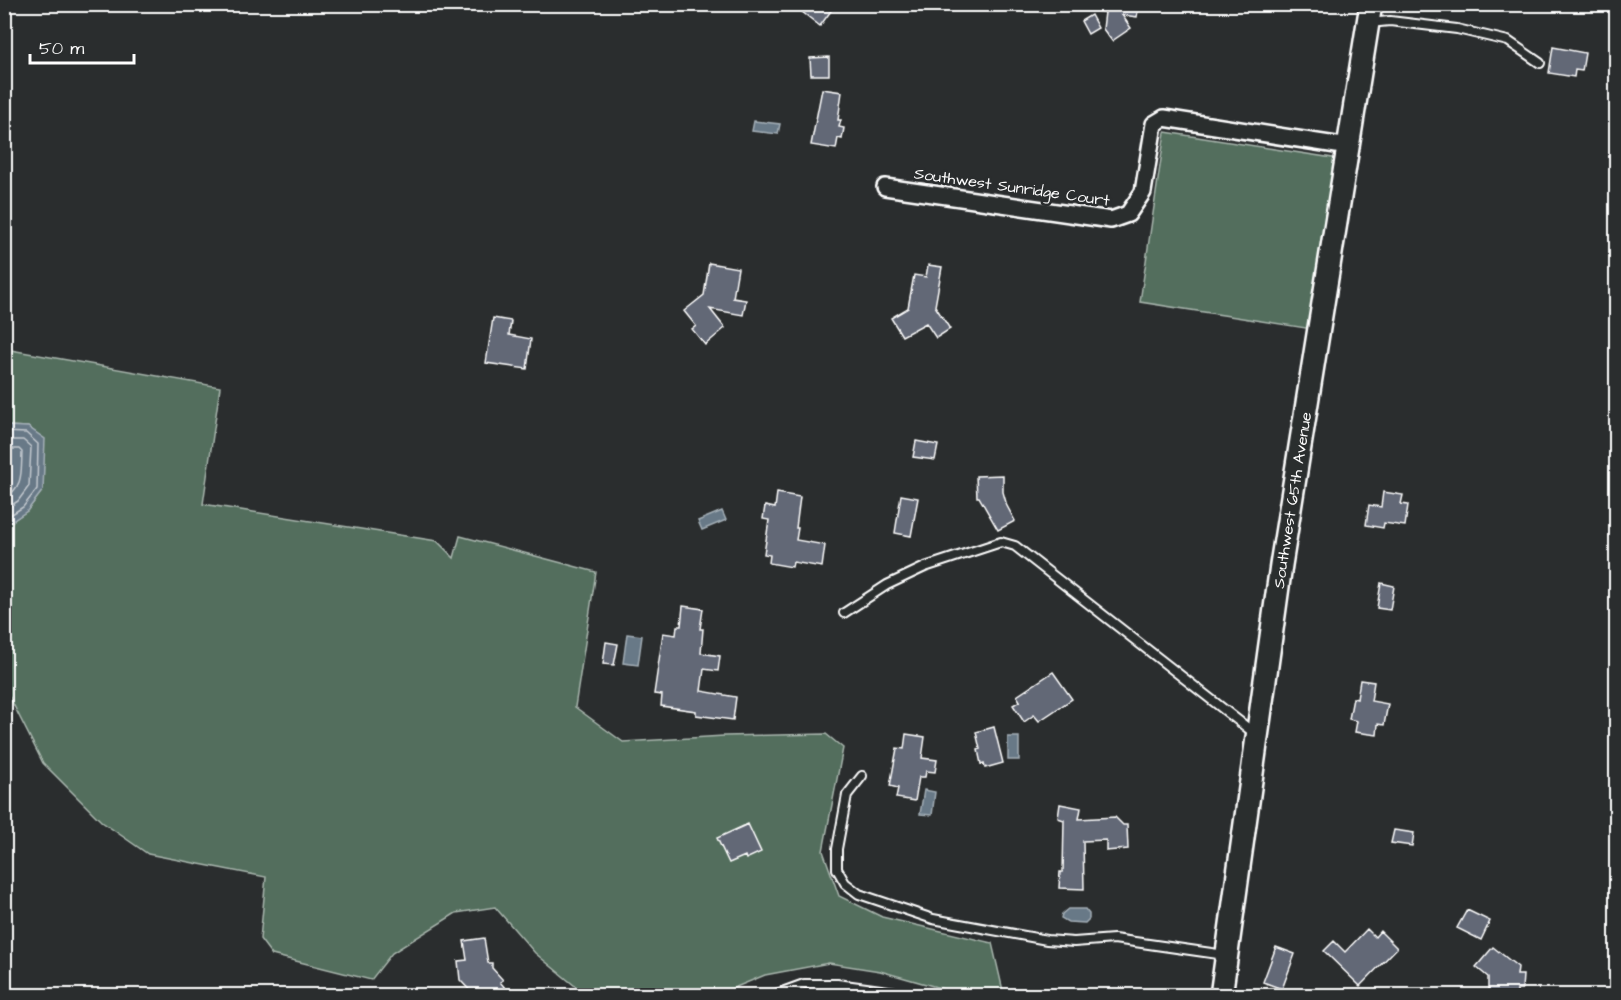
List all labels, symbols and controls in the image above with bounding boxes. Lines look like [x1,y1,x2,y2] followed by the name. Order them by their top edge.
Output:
[30,27,134,65] scale bar
[39,36,84,61] text: 50 m
[913,162,1112,213] street label: Southwest Sunridge Court
[1268,410,1317,590] street label: Southwest 65th Avenue

